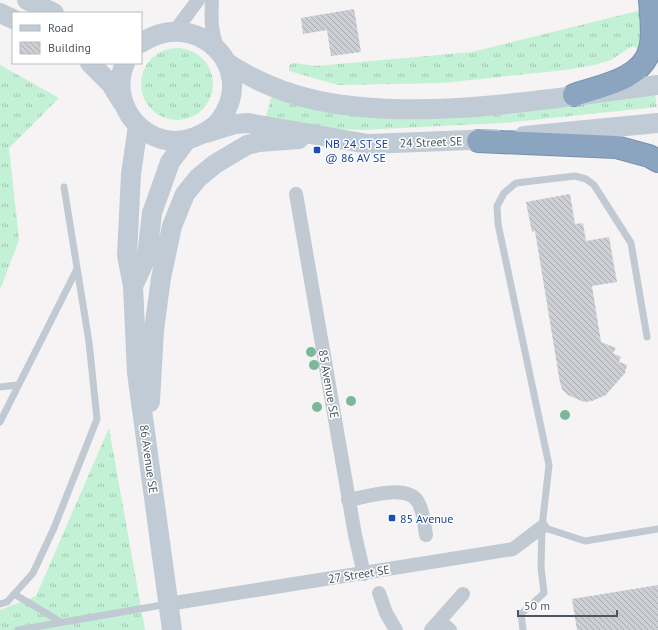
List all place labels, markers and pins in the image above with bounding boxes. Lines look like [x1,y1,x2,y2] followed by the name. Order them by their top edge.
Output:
[325,136,388,165] place label: NB 24 ST SE @ 86 AV SE
[312,145,322,155] marker: NB 24 ST SE @ 86 AV SE
[400,511,453,526] place label: 85 Avenue
[387,513,397,523] marker: 85 Avenue

